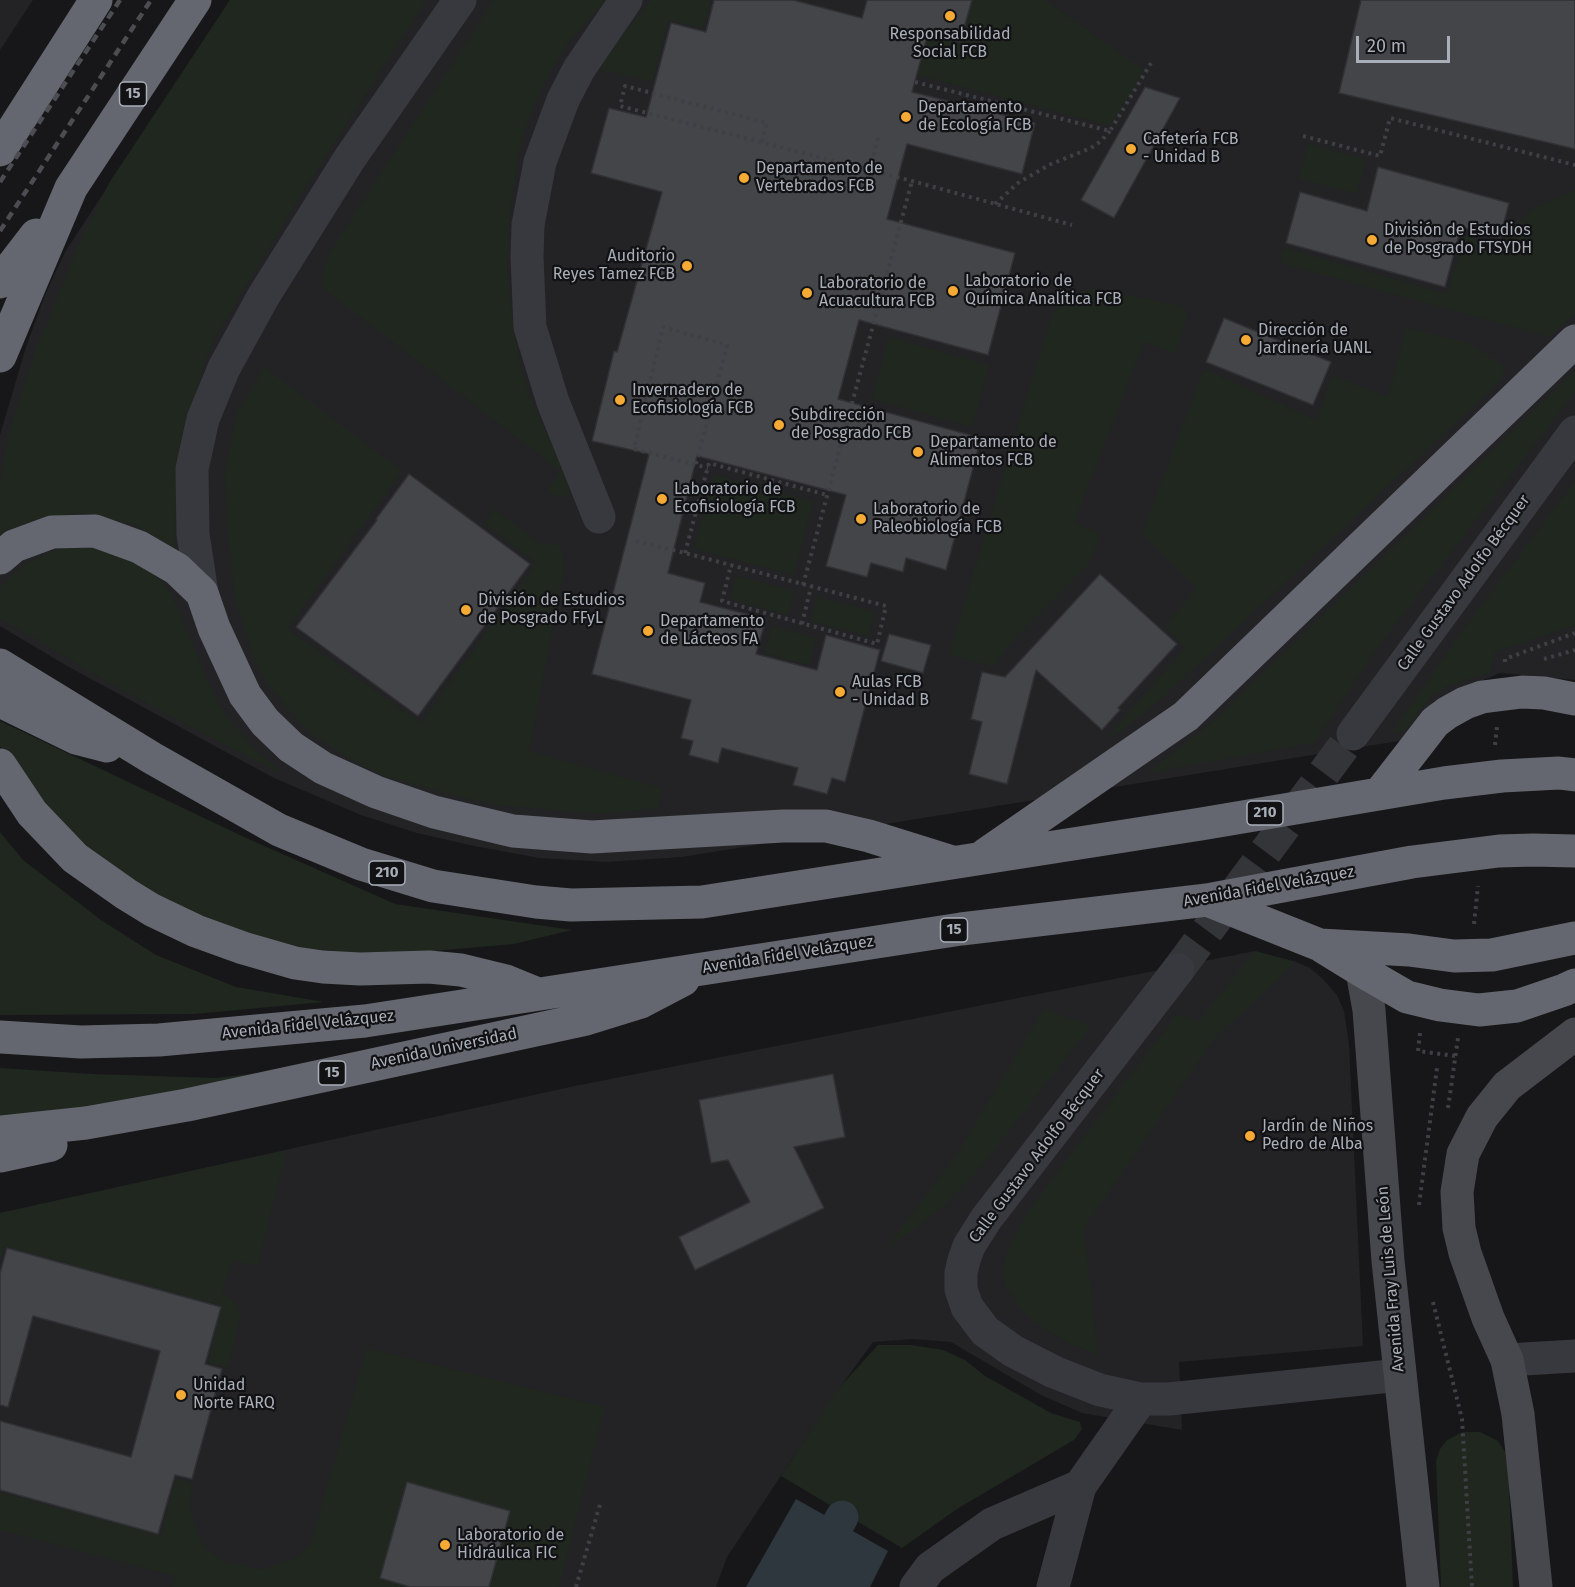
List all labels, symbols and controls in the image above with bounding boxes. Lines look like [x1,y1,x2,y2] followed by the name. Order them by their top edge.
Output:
[943,9,957,23] marker: Responsabilidad Social FCB
[1359,24,1454,62] scale bar
[890,25,1010,63] place label: Responsabilidad Social FCB
[1367,35,1406,57] text: 20 m
[120,82,146,106] road number: 15
[918,98,1031,136] place label: Departamento de Ecología FCB
[899,110,913,124] marker: Departamento de Ecología FCB
[1143,130,1239,168] place label: Cafetería FCB - Unidad B
[1124,142,1138,156] marker: Cafetería FCB - Unidad B
[756,159,883,197] place label: Departamento de Vertebrados FCB
[737,171,751,185] marker: Departamento de Vertebrados FCB
[1384,221,1532,259] place label: División de Estudios de Posgrado FTSYDH
[1365,233,1379,247] marker: División de Estudios de Posgrado FTSYDH
[553,247,675,285] place label: Auditorio Reyes Tamez FCB
[680,259,694,273] marker: Auditorio Reyes Tamez FCB
[965,272,1122,310] place label: Laboratorio de Química Analítica FCB
[819,274,935,312] place label: Laboratorio de Acuacultura FCB
[946,284,960,298] marker: Laboratorio de Química Analítica FCB
[800,286,814,300] marker: Laboratorio de Acuacultura FCB
[1258,321,1372,359] place label: Dirección de Jardinería UANL
[1239,333,1253,347] marker: Dirección de Jardinería UANL
[632,381,753,419] place label: Invernadero de Ecofisiología FCB
[613,393,627,407] marker: Invernadero de Ecofisiología FCB
[791,406,911,444] place label: Subdirección de Posgrado FCB
[772,418,786,432] marker: Subdirección de Posgrado FCB
[930,433,1057,471] place label: Departamento de Alimentos FCB
[911,445,925,459] marker: Departamento de Alimentos FCB
[674,480,795,518] place label: Laboratorio de Ecofisiología FCB
[1394,491,1534,675] street label: Calle Gustavo Adolfo Bécquer
[655,492,669,506] marker: Laboratorio de Ecofisiología FCB
[873,500,1002,538] place label: Laboratorio de Paleobiología FCB
[854,512,868,526] marker: Laboratorio de Paleobiología FCB
[478,591,625,629] place label: División de Estudios de Posgrado FFyL
[459,603,473,617] marker: División de Estudios de Posgrado FFyL
[660,612,764,650] place label: Departamento de Lácteos FA
[641,624,655,638] marker: Departamento de Lácteos FA
[852,673,929,711] place label: Aulas FCB - Unidad B
[833,685,847,699] marker: Aulas FCB - Unidad B
[1247,801,1283,825] road number: 210
[369,861,405,885] road number: 210
[1182,863,1356,911] street label: Avenida Fidel Velázquez
[940,918,968,942] road number: 15
[701,932,875,978] street label: Avenida Fidel Velázquez
[221,1006,395,1044] street label: Avenida Fidel Velázquez
[369,1024,519,1074] street label: Avenida Universidad
[318,1061,346,1085] road number: 15
[965,1065,1109,1247] street label: Calle Gustavo Adolfo Bécquer
[1262,1117,1373,1155] place label: Jardín de Niños Pedro de Alba
[1243,1129,1257,1143] marker: Jardín de Niños Pedro de Alba
[1373,1185,1409,1373] street label: Avenida Fray Luis de León
[193,1376,275,1414] place label: Unidad Norte FARQ
[174,1388,188,1402] marker: Unidad Norte FARQ
[457,1526,564,1564] place label: Laboratorio de Hidráulica FIC
[438,1538,452,1552] marker: Laboratorio de Hidráulica FIC

